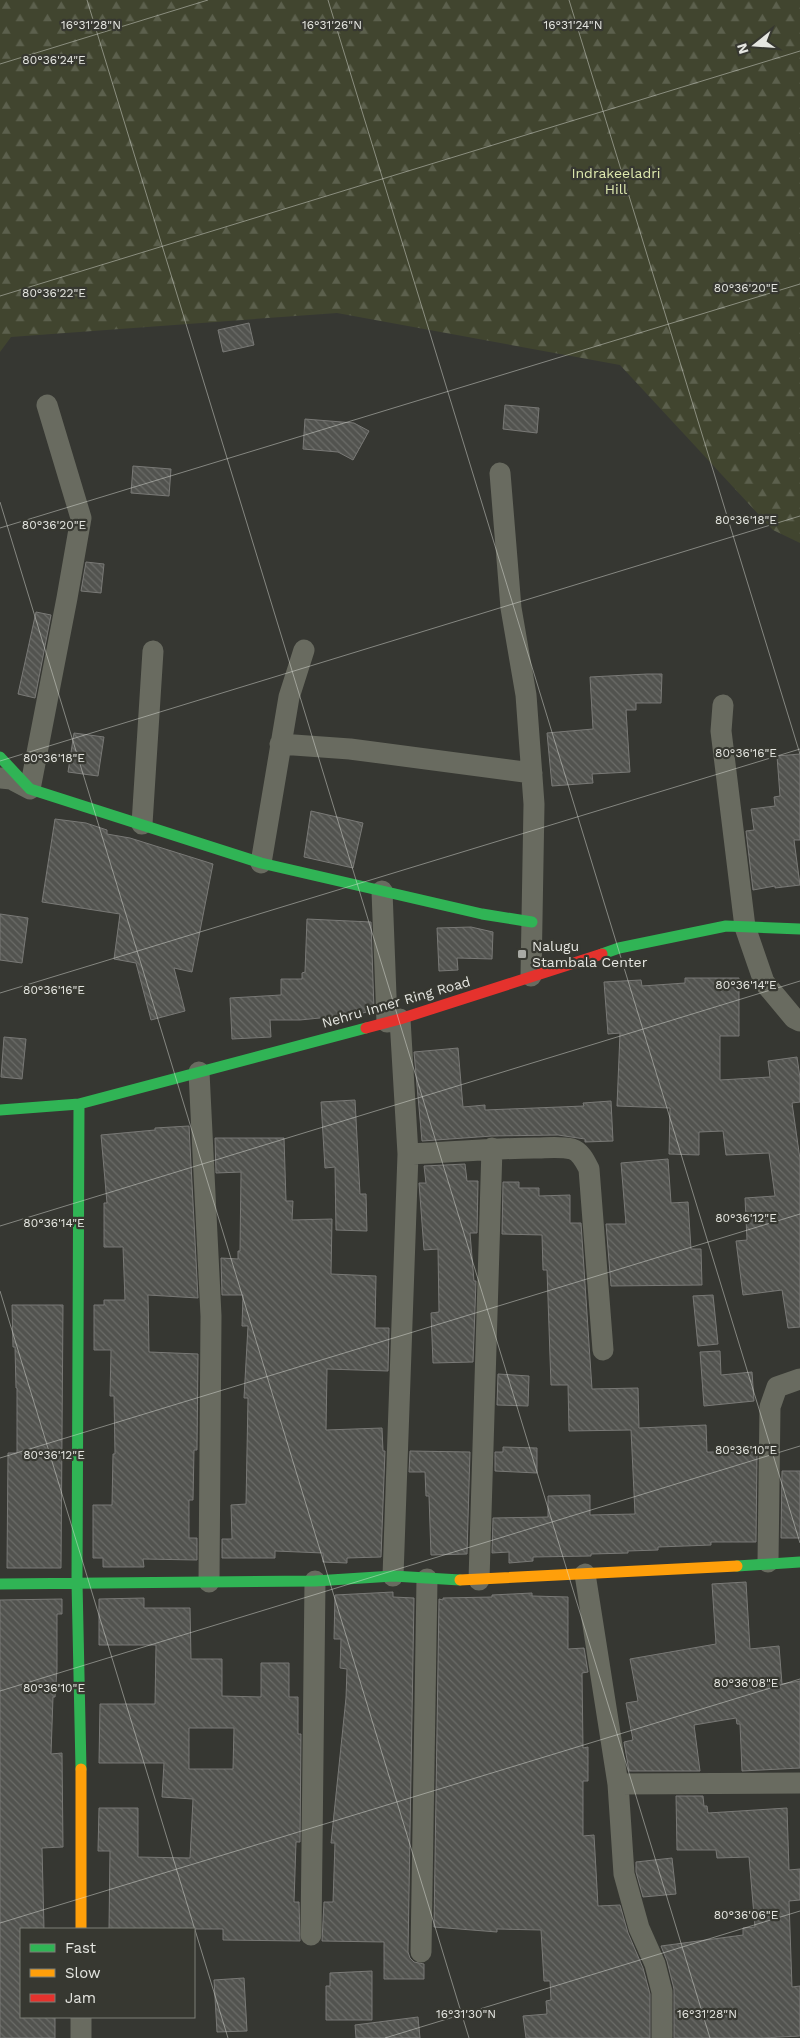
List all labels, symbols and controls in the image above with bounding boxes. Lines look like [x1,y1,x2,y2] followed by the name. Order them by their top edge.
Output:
[61,18,121,32] text: 16°31'28"N
[302,18,362,32] text: 16°31'26"N
[544,18,603,32] text: 16°31'24"N
[730,20,780,70] north arrow
[733,42,752,56] text: N
[22,53,86,67] text: 80°36'24"E
[571,165,661,197] park label: Indrakeeladri Hill
[714,281,779,295] text: 80°36'20"E
[22,286,86,300] text: 80°36'22"E
[715,513,777,527] text: 80°36'18"E
[22,518,87,532] text: 80°36'20"E
[715,746,777,760] text: 80°36'16"E
[23,751,85,765] text: 80°36'18"E
[532,938,648,970] place label: Nalugu Stambala Center
[516,948,528,960] marker: Nalugu Stambala Center
[320,973,472,1031] street label: Nehru Inner Ring Road
[715,978,777,992] text: 80°36'14"E
[23,983,85,997] text: 80°36'16"E
[715,1211,777,1225] text: 80°36'12"E
[23,1216,85,1230] text: 80°36'14"E
[715,1443,777,1457] text: 80°36'10"E
[23,1448,85,1462] text: 80°36'12"E
[714,1676,779,1690] text: 80°36'08"E
[23,1681,85,1695] text: 80°36'10"E
[714,1908,779,1922] text: 80°36'06"E
[20,1928,195,2018] legend
[65,1939,97,1957] text: Fast
[65,1964,101,1982] text: Slow
[65,1989,96,2007] text: Jam
[436,2007,496,2021] text: 16°31'30"N
[677,2007,737,2021] text: 16°31'28"N

